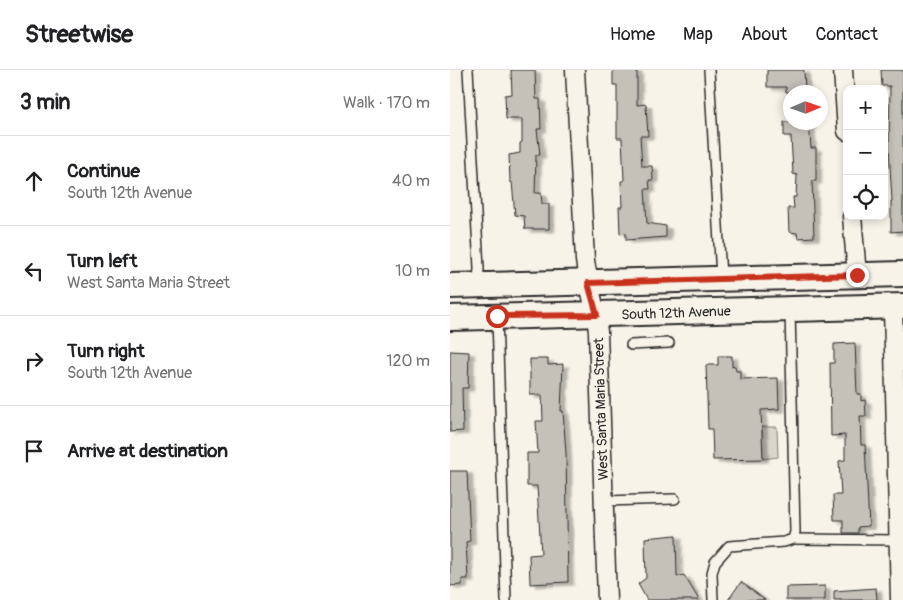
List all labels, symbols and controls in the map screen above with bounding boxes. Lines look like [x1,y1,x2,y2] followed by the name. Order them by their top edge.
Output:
[25,20,133,49] text: Streetwise
[610,23,655,46] text: Home
[683,23,713,46] text: Map
[741,23,787,46] text: About
[815,23,878,46] text: Contact
[783,85,828,130] north arrow
[843,85,888,220] map controls
[843,85,888,130] button: +
[20,89,70,116] text: 3 min
[343,93,430,113] text: Walk · 170 m
[843,130,888,175] button: −
[67,159,140,183] text: Continue
[20,167,48,195] icon: ahead
[392,171,430,191] text: 40 m
[843,175,888,220] button: locate
[67,183,192,203] text: South 12th Avenue
[67,249,137,273] text: Turn left
[20,257,48,285] icon: left
[395,261,430,281] text: 10 m
[846,264,869,287] route end
[67,273,230,293] text: West Santa Maria Street
[621,303,731,323] street label: South 12th Avenue
[486,305,509,328] route start
[590,337,612,481] street label: West Santa Maria Street
[67,339,145,363] text: Turn right
[20,347,48,375] icon: right
[386,351,430,371] text: 120 m
[67,363,192,383] text: South 12th Avenue
[20,437,48,465] icon: arrive
[67,439,228,463] text: Arrive at destination

